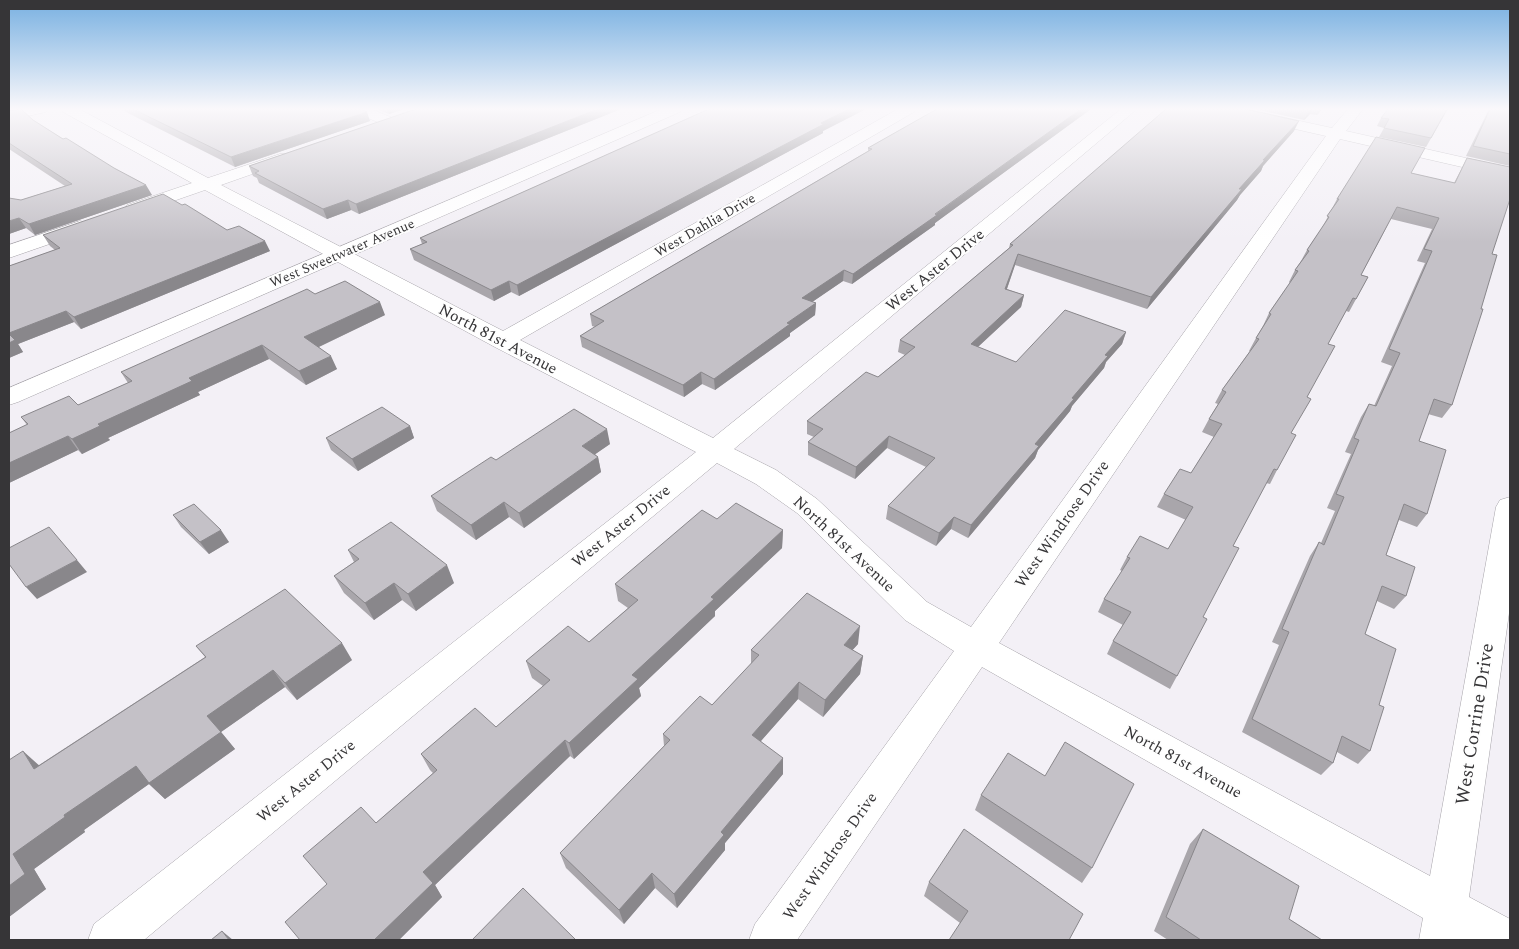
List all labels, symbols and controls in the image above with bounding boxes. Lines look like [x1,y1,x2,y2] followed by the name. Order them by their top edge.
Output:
[651,187,760,262] street label: West Dahlia Drive
[266,213,418,293] street label: West Sweetwater Avenue
[880,223,990,317] street label: West Aster Drive
[434,297,562,381] street label: North 81st Avenue
[1009,455,1115,593] street label: West Windrose Drive
[566,479,676,573] street label: West Aster Drive
[788,490,900,598] street label: North 81st Avenue
[1448,641,1502,807] street label: West Corrine Drive
[1119,720,1247,804] street label: North 81st Avenue
[251,734,361,828] street label: West Aster Drive
[777,787,883,925] street label: West Windrose Drive

